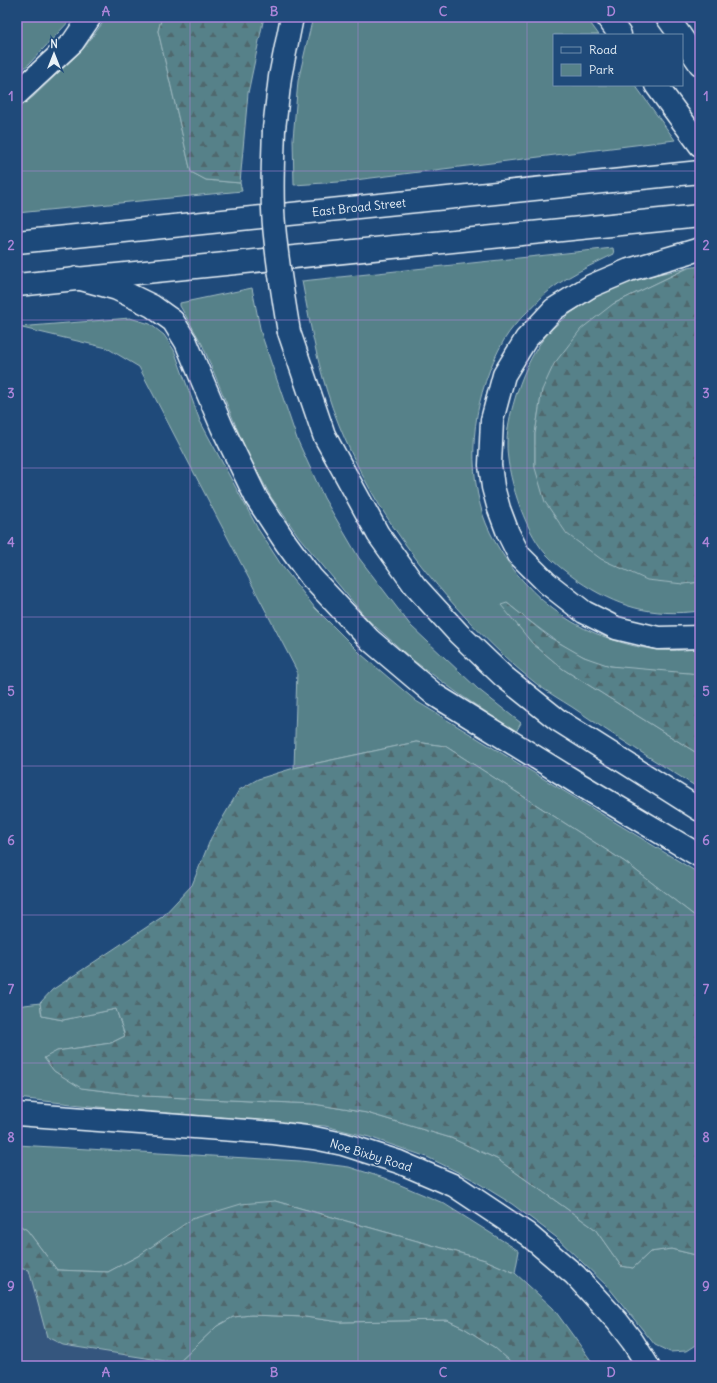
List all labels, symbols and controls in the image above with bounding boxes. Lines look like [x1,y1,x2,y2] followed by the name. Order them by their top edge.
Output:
[102,3,111,20] text: A
[270,3,279,20] text: B
[439,3,448,20] text: C
[606,3,616,20] text: D
[34,34,74,74] north arrow
[553,34,683,86] legend
[50,37,58,51] text: N
[589,42,617,57] text: Road
[589,62,614,77] text: Park
[8,88,14,105] text: 1
[703,88,709,105] text: 1
[311,195,407,219] street label: East Broad Street
[7,237,15,254] text: 2
[702,237,710,254] text: 2
[7,385,15,402] text: 3
[702,385,710,402] text: 3
[7,534,15,551] text: 4
[702,534,710,551] text: 4
[7,683,15,700] text: 5
[702,683,710,700] text: 5
[7,832,15,849] text: 6
[702,832,710,849] text: 6
[8,981,15,998] text: 7
[703,981,710,998] text: 7
[7,1129,15,1146] text: 8
[702,1129,710,1146] text: 8
[328,1135,414,1175] street label: Noe Bixby Road
[7,1278,15,1295] text: 9
[702,1278,710,1295] text: 9
[102,1364,111,1381] text: A
[270,1364,279,1381] text: B
[439,1364,448,1381] text: C
[606,1364,616,1381] text: D

